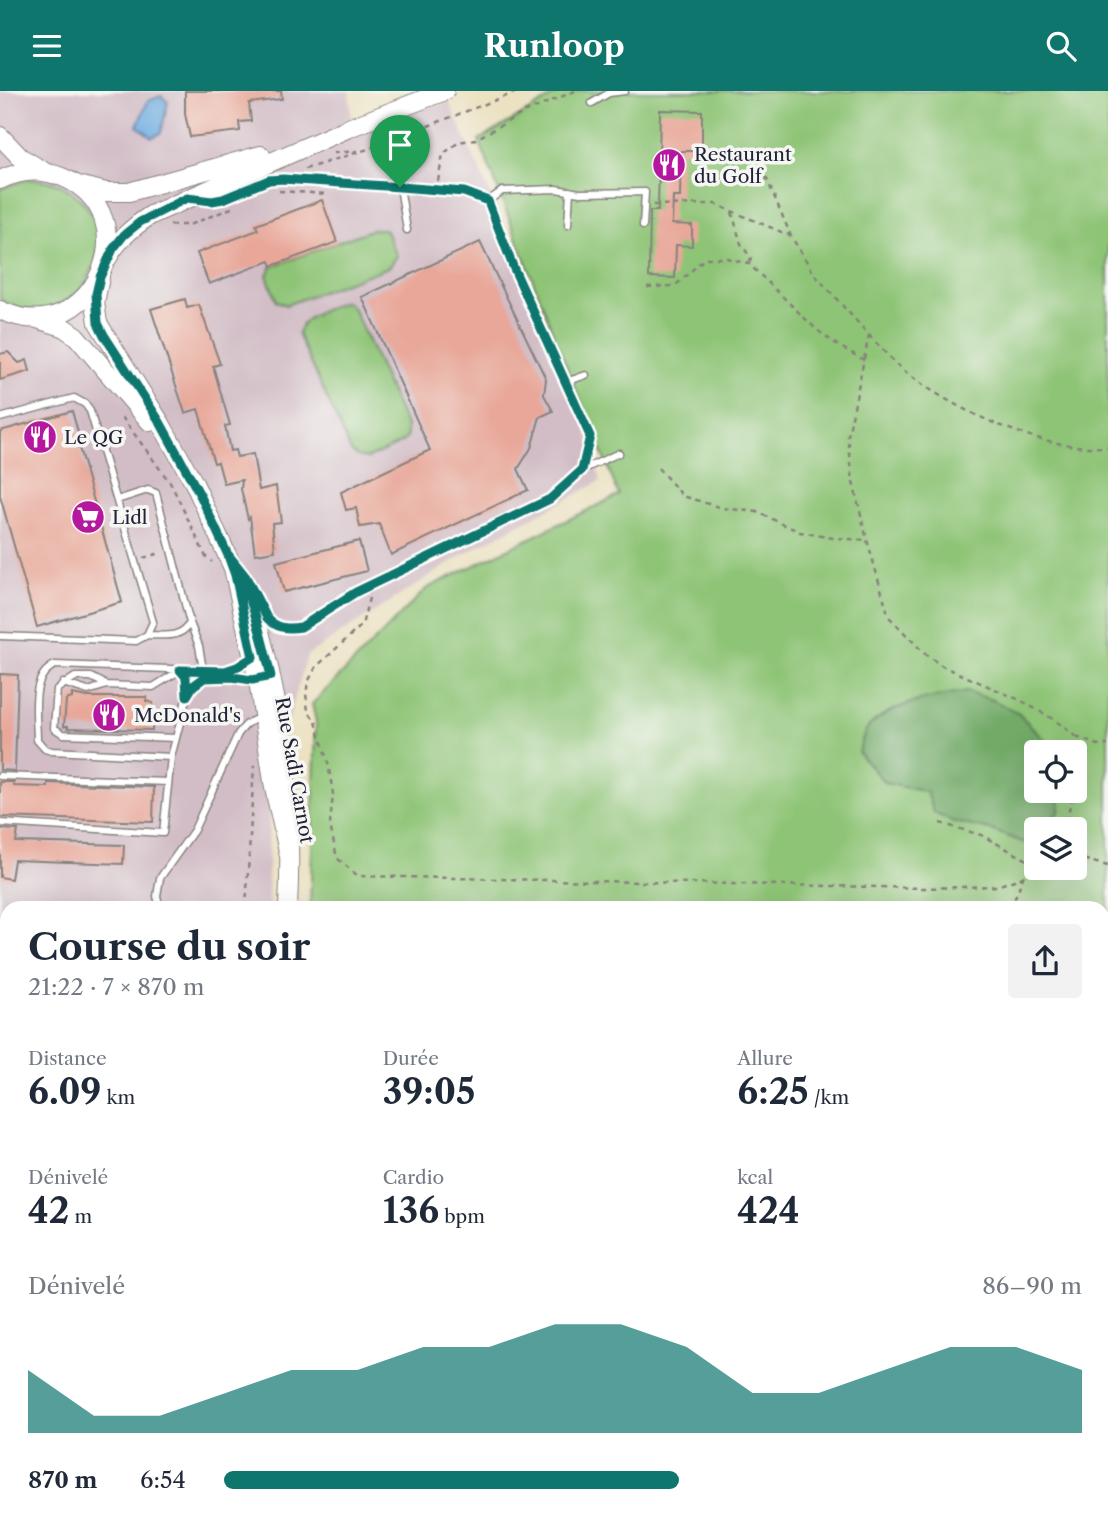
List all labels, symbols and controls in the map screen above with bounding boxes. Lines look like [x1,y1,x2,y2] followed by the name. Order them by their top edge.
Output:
[483,26,625,65] text: Runloop
[28,27,66,65] icon: menu
[1042,27,1080,65] icon: search
[370,115,430,187] pin
[381,126,419,164] icon: arrive
[694,143,792,188] place label: Restaurant du Golf
[650,146,688,184] restaurant icon: Restaurant du Golf
[21,418,59,456] restaurant icon: Le QG
[64,426,123,449] place label: Le QG
[69,498,107,536] supermarket icon: Lidl
[112,506,148,529] place label: Lidl
[270,695,319,845] street label: Rue Sadi Carnot
[90,696,128,734] restaurant icon: McDonald's
[134,704,241,727] place label: McDonald's
[1024,740,1087,880] map controls
[1024,740,1087,803] button: locate
[1024,817,1087,880] button: layers
[28,923,310,970] text: Course du soir
[1008,924,1082,998] button: share
[28,973,204,1001] text: 21:22 · 7 × 870 m
[28,1047,107,1070] text: Distance
[383,1047,439,1070] text: Durée
[737,1047,793,1070] text: Allure
[28,1070,101,1113] text: 6.09
[383,1070,475,1113] text: 39:05
[737,1070,809,1113] text: 6:25
[101,1086,135,1109] text: km
[809,1086,849,1109] text: /km
[28,1166,108,1189] text: Dénivelé
[383,1166,444,1189] text: Cardio
[737,1166,773,1189] text: kcal
[28,1189,69,1232] text: 42
[383,1189,439,1232] text: 136
[737,1189,799,1232] text: 424
[69,1205,92,1228] text: m
[439,1205,485,1228] text: bpm
[28,1272,125,1300] text: Dénivelé
[982,1272,1082,1300] text: 86–90 m
[28,1466,98,1494] text: 870 m
[140,1466,186,1494] text: 6:54

